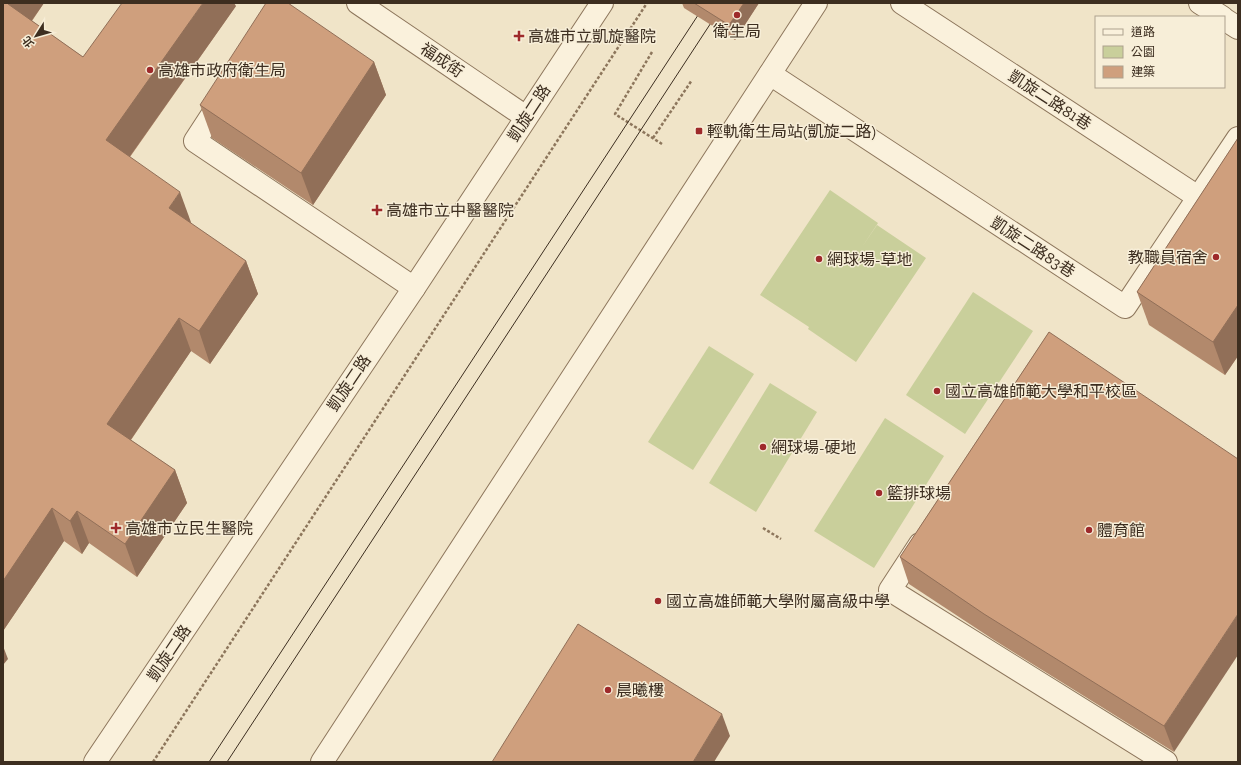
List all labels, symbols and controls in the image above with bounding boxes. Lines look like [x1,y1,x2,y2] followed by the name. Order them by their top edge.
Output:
[732,10,742,20] marker: 衛生局
[16,16,56,56] north arrow
[1095,16,1225,88] legend
[713,22,761,41] place label: 衛生局
[1131,25,1155,39] text: 道路
[528,27,656,46] place label: 高雄市立凱旋醫院
[513,30,525,42] marker: 高雄市立凱旋醫院
[20,33,37,50] text: 北
[417,39,467,81] street label: 福成街
[1131,45,1155,59] text: 公園
[158,61,286,80] place label: 高雄市政府衛生局
[145,65,155,75] marker: 高雄市政府衛生局
[1131,65,1155,79] text: 建築
[1005,66,1095,134] street label: 凱旋二路81巷
[504,81,554,145] street label: 凱旋二路
[707,122,876,141] place label: 輕軌衛生局站(凱旋二路)
[694,126,704,136] marker: 輕軌衛生局站(凱旋二路)
[386,201,514,220] place label: 高雄市立中醫醫院
[371,204,383,216] marker: 高雄市立中醫醫院
[987,213,1079,281] street label: 凱旋二路83巷
[1128,248,1208,267] place label: 教職員宿舍
[827,250,913,269] place label: 網球場-草地
[1211,252,1221,262] marker: 教職員宿舍
[814,254,824,264] marker: 網球場-草地
[323,351,375,415] street label: 凱旋二路
[945,382,1137,401] place label: 國立高雄師範大學和平校區
[932,386,942,396] marker: 國立高雄師範大學和平校區
[771,438,857,457] place label: 網球場-硬地
[758,442,768,452] marker: 網球場-硬地
[887,484,951,503] place label: 籃排球場
[874,488,884,498] marker: 籃排球場
[125,519,253,538] place label: 高雄市立民生醫院
[1097,521,1145,540] place label: 體育館
[110,522,122,534] marker: 高雄市立民生醫院
[1084,525,1094,535] marker: 體育館
[666,592,890,611] place label: 國立高雄師範大學附屬高級中學
[653,596,663,606] marker: 國立高雄師範大學附屬高級中學
[143,621,195,685] street label: 凱旋二路
[616,681,664,700] place label: 晨曦樓
[603,685,613,695] marker: 晨曦樓

